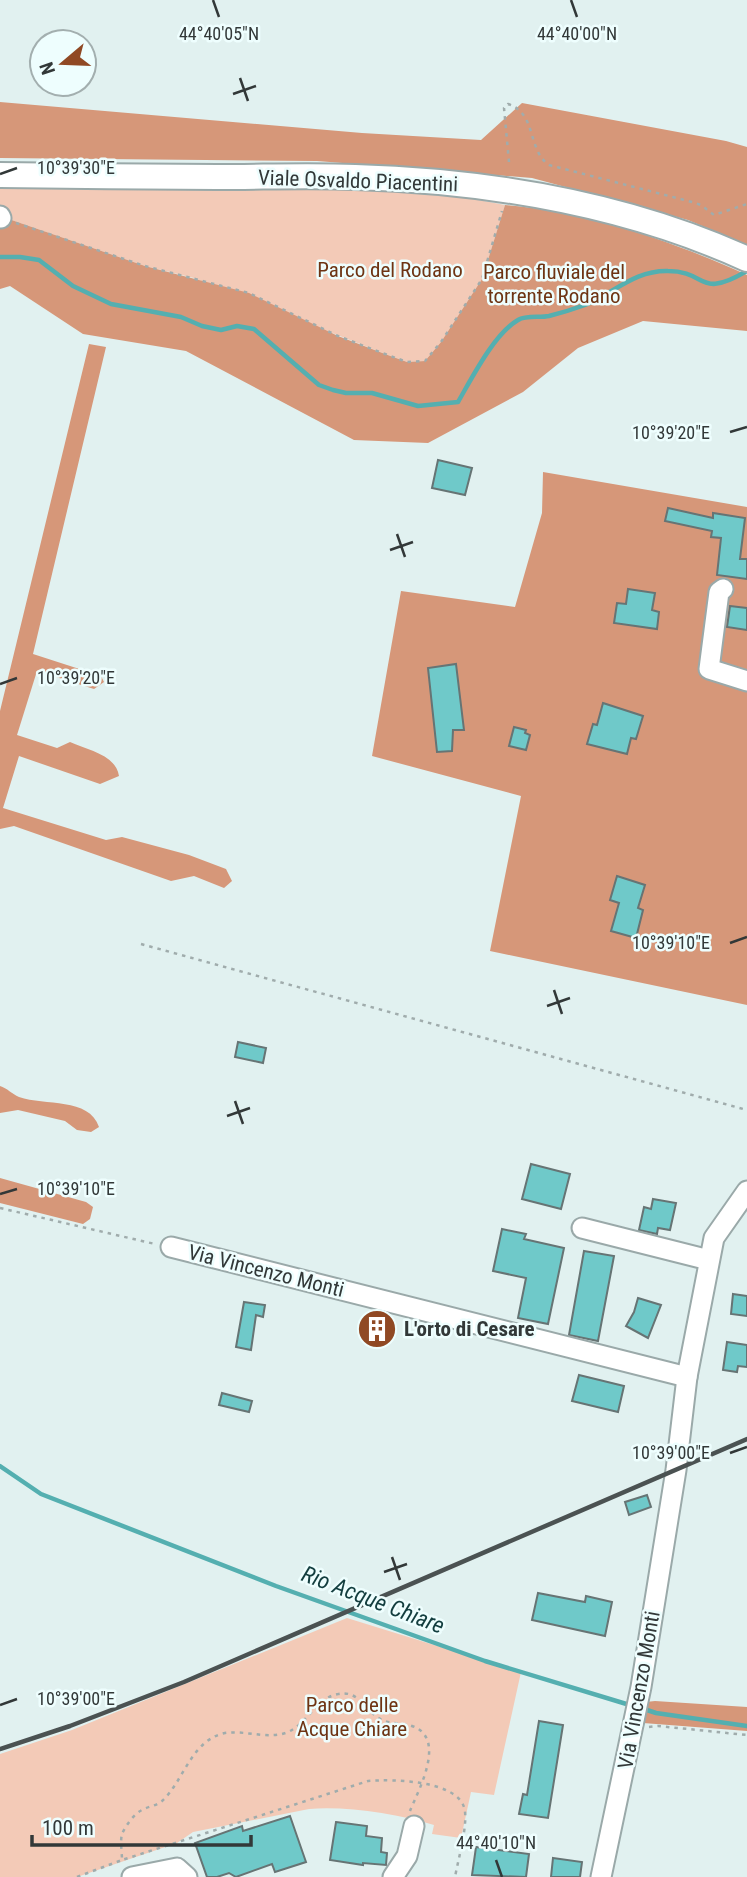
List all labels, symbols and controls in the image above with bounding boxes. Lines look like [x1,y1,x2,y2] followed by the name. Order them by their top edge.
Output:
[179,23,259,44] text: 44°40'05"N
[537,23,617,44] text: 44°40'00"N
[28,28,98,98] north arrow
[35,59,60,78] text: N
[37,157,115,178] text: 10°39'30"E
[258,166,458,196] street label: Viale Osvaldo Piacentini
[317,258,463,282] park label: Parco del Rodano
[483,260,625,308] park label: Parco fluviale del torrente Rodano
[632,422,710,443] text: 10°39'20"E
[37,667,115,688] text: 10°39'20"E
[632,932,710,953] text: 10°39'10"E
[37,1178,115,1199] text: 10°39'10"E
[185,1240,347,1302] street label: Via Vincenzo Monti
[356,1308,398,1350] building icon: L'orto di Cesare
[404,1317,535,1341] place label: L'orto di Cesare
[632,1442,710,1463] text: 10°39'00"E
[298,1560,448,1640] water label: Rio Acque Chiare
[613,1609,665,1771] street label: Via Vincenzo Monti
[37,1688,115,1709] text: 10°39'00"E
[297,1693,407,1741] park label: Parco delle Acque Chiare
[32,1804,250,1848] scale bar
[42,1816,94,1840] text: 100 m
[456,1832,536,1853] text: 44°40'10"N

